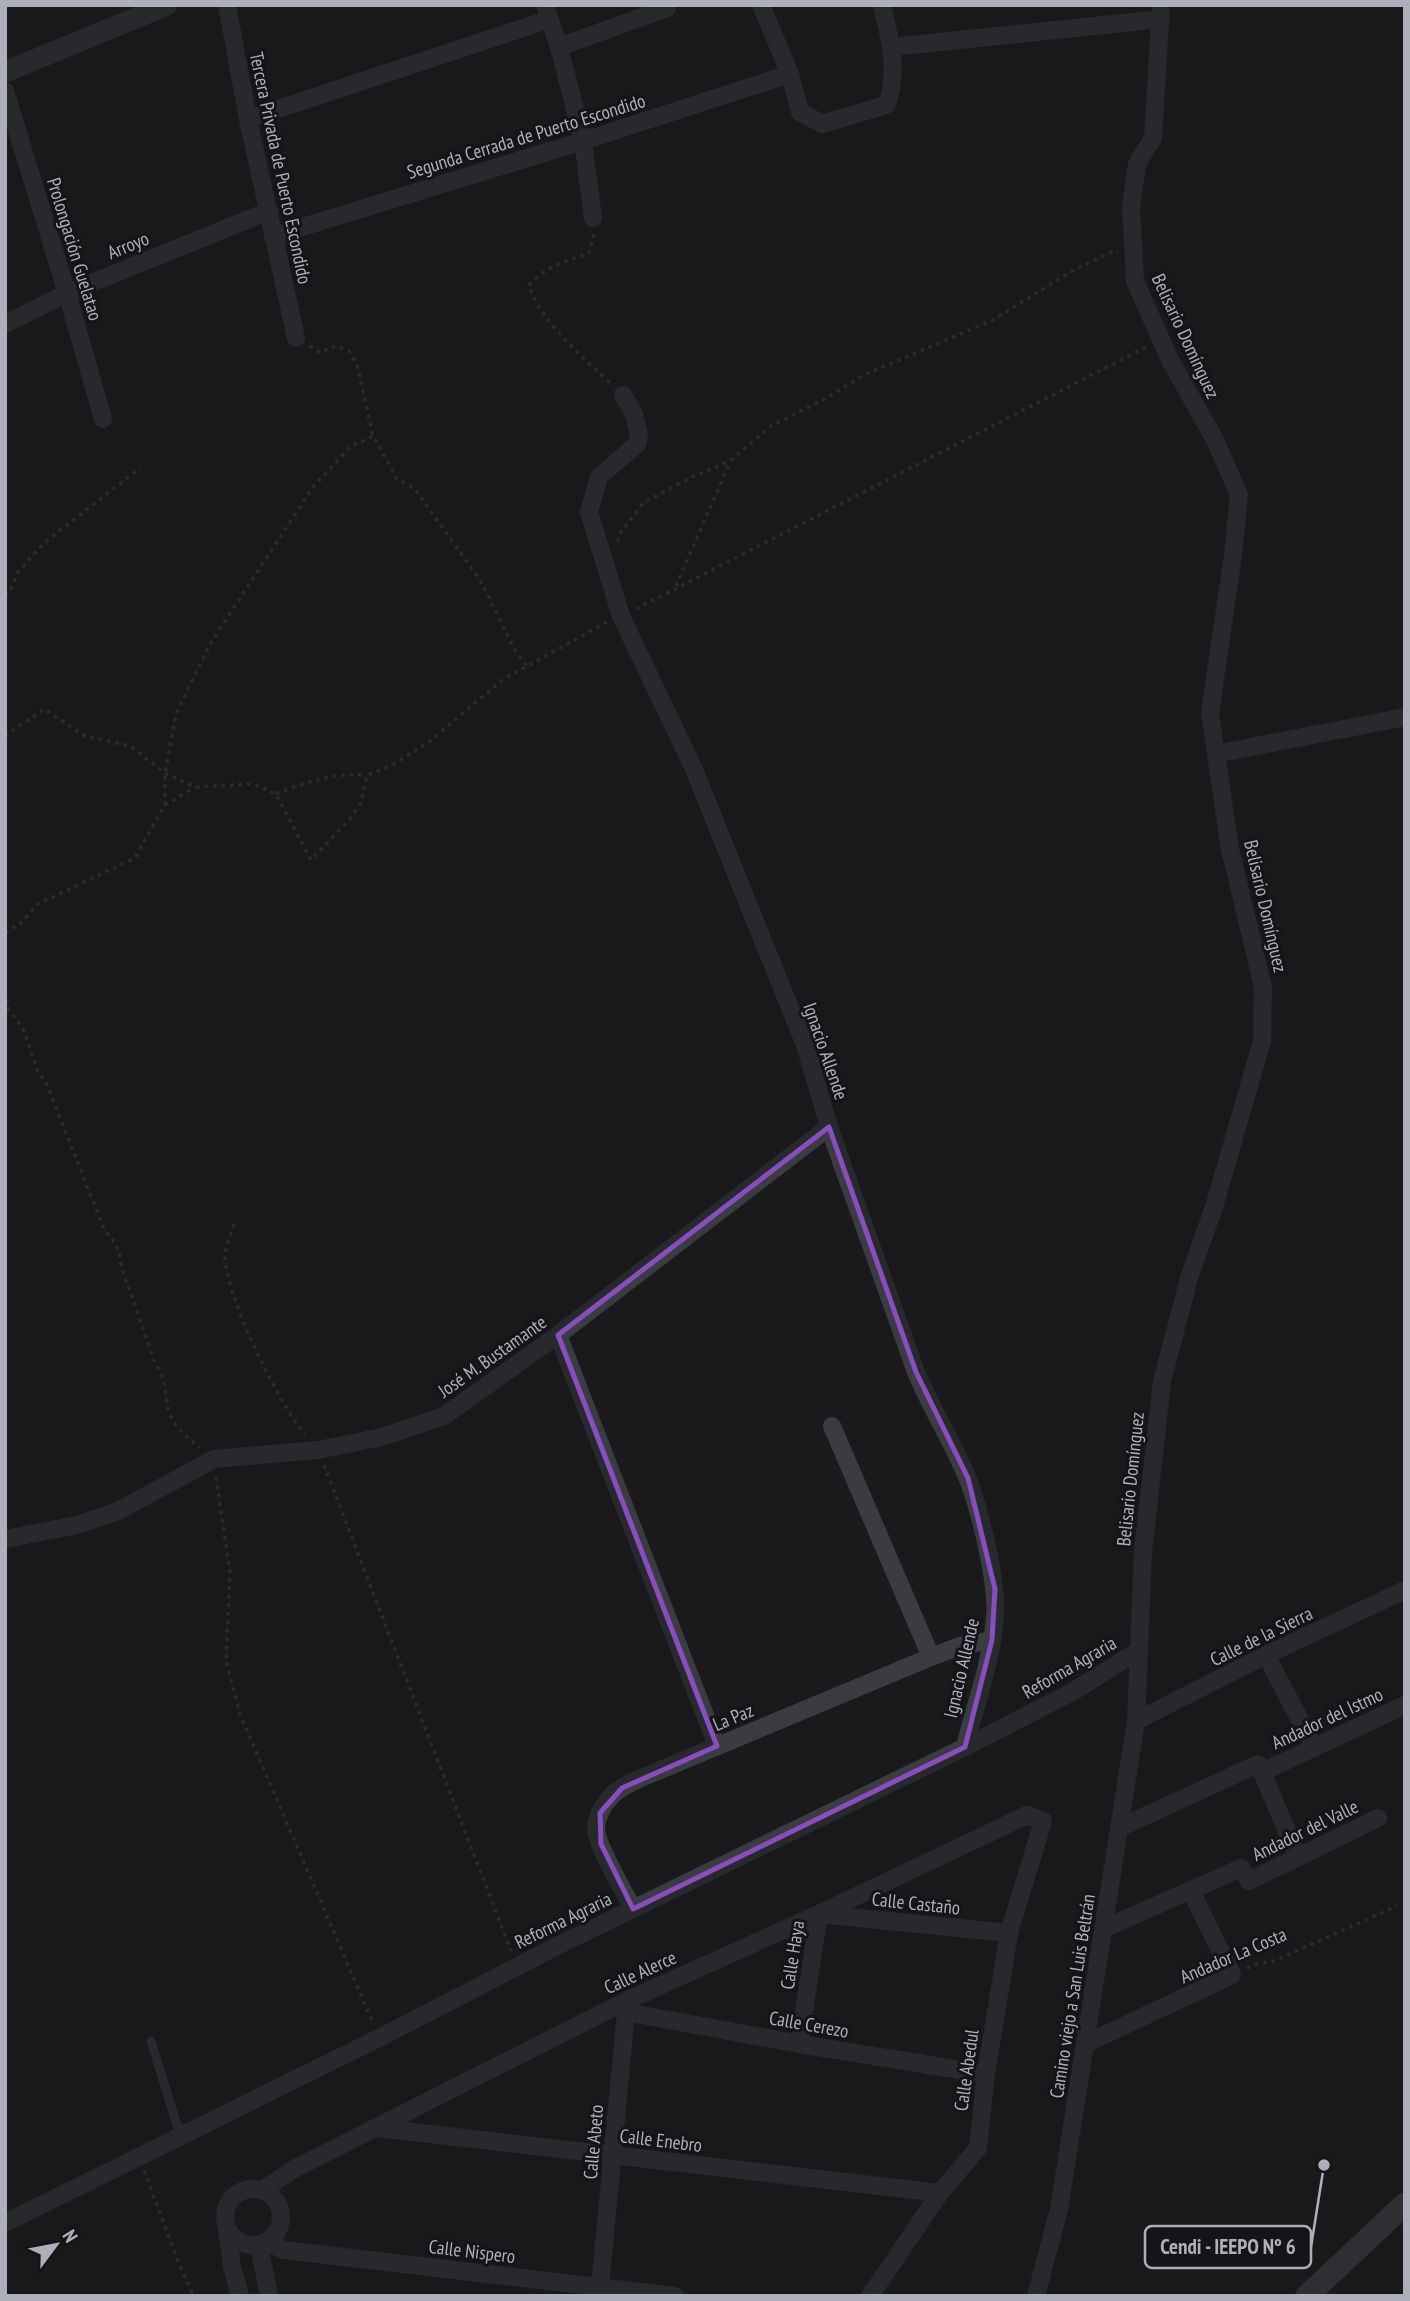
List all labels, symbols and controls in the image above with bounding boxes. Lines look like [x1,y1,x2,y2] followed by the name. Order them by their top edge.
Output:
[245,50,317,286] street label: Tercera Privada de Puerto Escondido
[404,88,648,184] street label: Segunda Cerrada de Puerto Escondido
[42,175,108,323] street label: Prolongación Guelatao
[104,226,152,264] street label: Arroyo
[1147,270,1225,402] street label: Belisario Domínguez
[1239,838,1293,975] street label: Belisario Domínguez
[798,999,854,1103] street label: Ignacio Allende
[432,1310,551,1403] street label: José M. Bustamante
[1111,1410,1149,1547] street label: Belisario Domínguez
[1206,1601,1316,1671] street label: Calle de la Sierra
[938,1616,984,1720] street label: Ignacio Allende
[1018,1630,1120,1704] street label: Reforma Agraria
[1268,1682,1386,1754] street label: Andador del Istmo
[709,1698,757,1736] street label: La Paz
[1248,1794,1362,1866] street label: Andador del Valle
[511,1886,615,1954] street label: Reforma Agraria
[871,1886,961,1920] street label: Calle Castaño
[1044,1892,1100,2100] street label: Camino viejo a San Luis Beltrán
[775,1919,809,1991] street label: Calle Haya
[1176,1922,1290,1988] street label: Andador La Costa
[600,1945,680,1999] street label: Calle Alerce
[767,2005,851,2043] street label: Calle Cerezo
[948,2027,984,2112] street label: Calle Abedul
[578,2104,608,2180] street label: Calle Abeto
[618,2123,704,2157] street label: Calle Enebro
[21,2210,91,2280] north arrow
[58,2225,83,2247] text: N
[1145,2226,1311,2268] callout: Cendi - IEEPO Nº 6
[1160,2233,1296,2260] text: Cendi - IEEPO Nº 6
[427,2234,517,2268] street label: Calle Nispero

